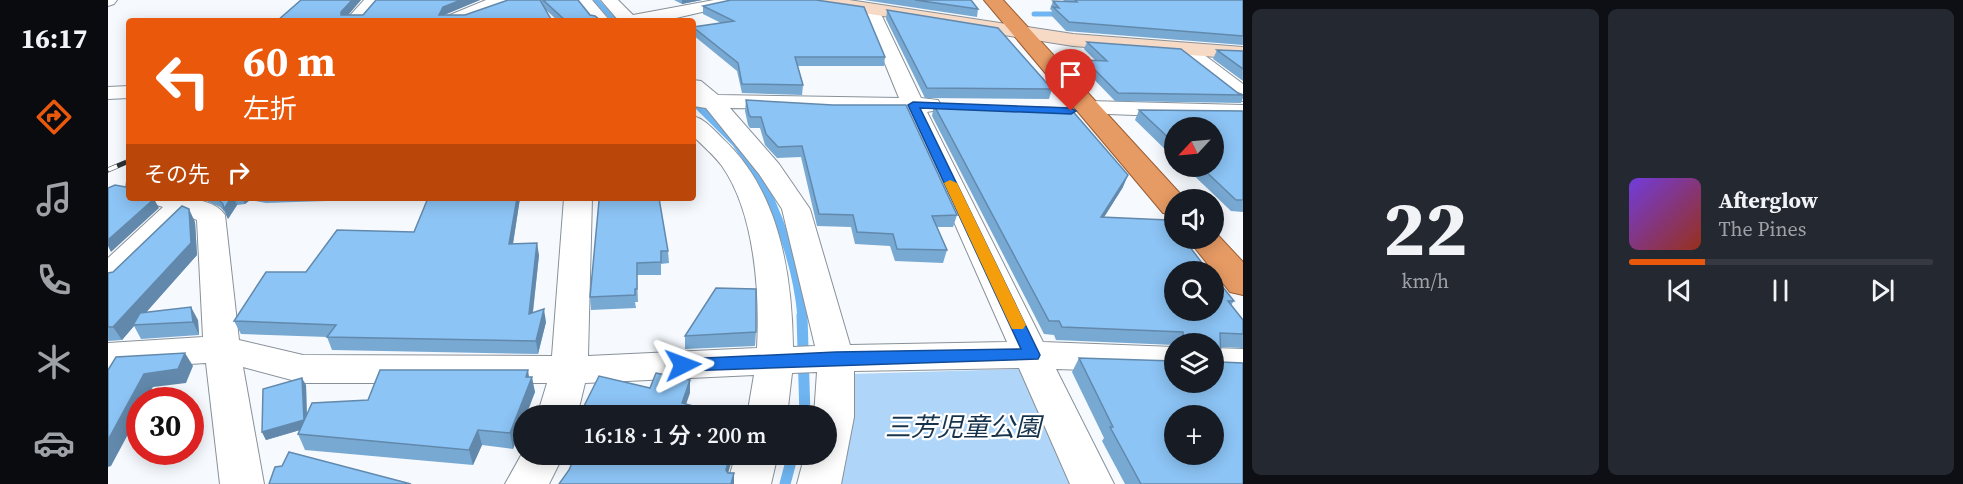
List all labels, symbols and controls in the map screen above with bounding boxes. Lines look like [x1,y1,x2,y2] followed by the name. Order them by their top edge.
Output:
[21,20,87,57] text: 16:17
[243,32,336,90] text: 60 m
[144,42,222,120] icon: left
[1045,49,1096,111] pin
[1054,58,1087,91] icon: arrive
[243,90,297,127] text: 左折
[33,96,75,138] icon: directions
[1164,117,1224,177] north arrow
[1164,117,1224,465] map controls
[222,156,255,189] icon: right
[144,159,210,189] text: その先
[1383,174,1468,281] text: 22
[33,178,75,220] icon: music
[1719,185,1818,215] text: Afterglow
[1164,189,1224,249] button: sound
[1719,215,1806,243] text: The Pines
[33,259,75,301] icon: phone
[1164,261,1224,321] button: search
[1401,267,1449,295] text: km/h
[1663,274,1696,307] icon: previous
[1764,274,1797,307] icon: pause
[1866,274,1899,307] icon: next
[651,333,715,397] position arrow
[1164,333,1224,393] button: layers
[33,341,75,383] icon: climate
[126,387,204,465] speed limit sign: 30
[1164,405,1224,465] button: +
[885,409,1045,445] park label: 三芳児童公園
[584,420,766,450] text: 16:18 · 1 分 · 200 m
[33,422,75,464] icon: car

